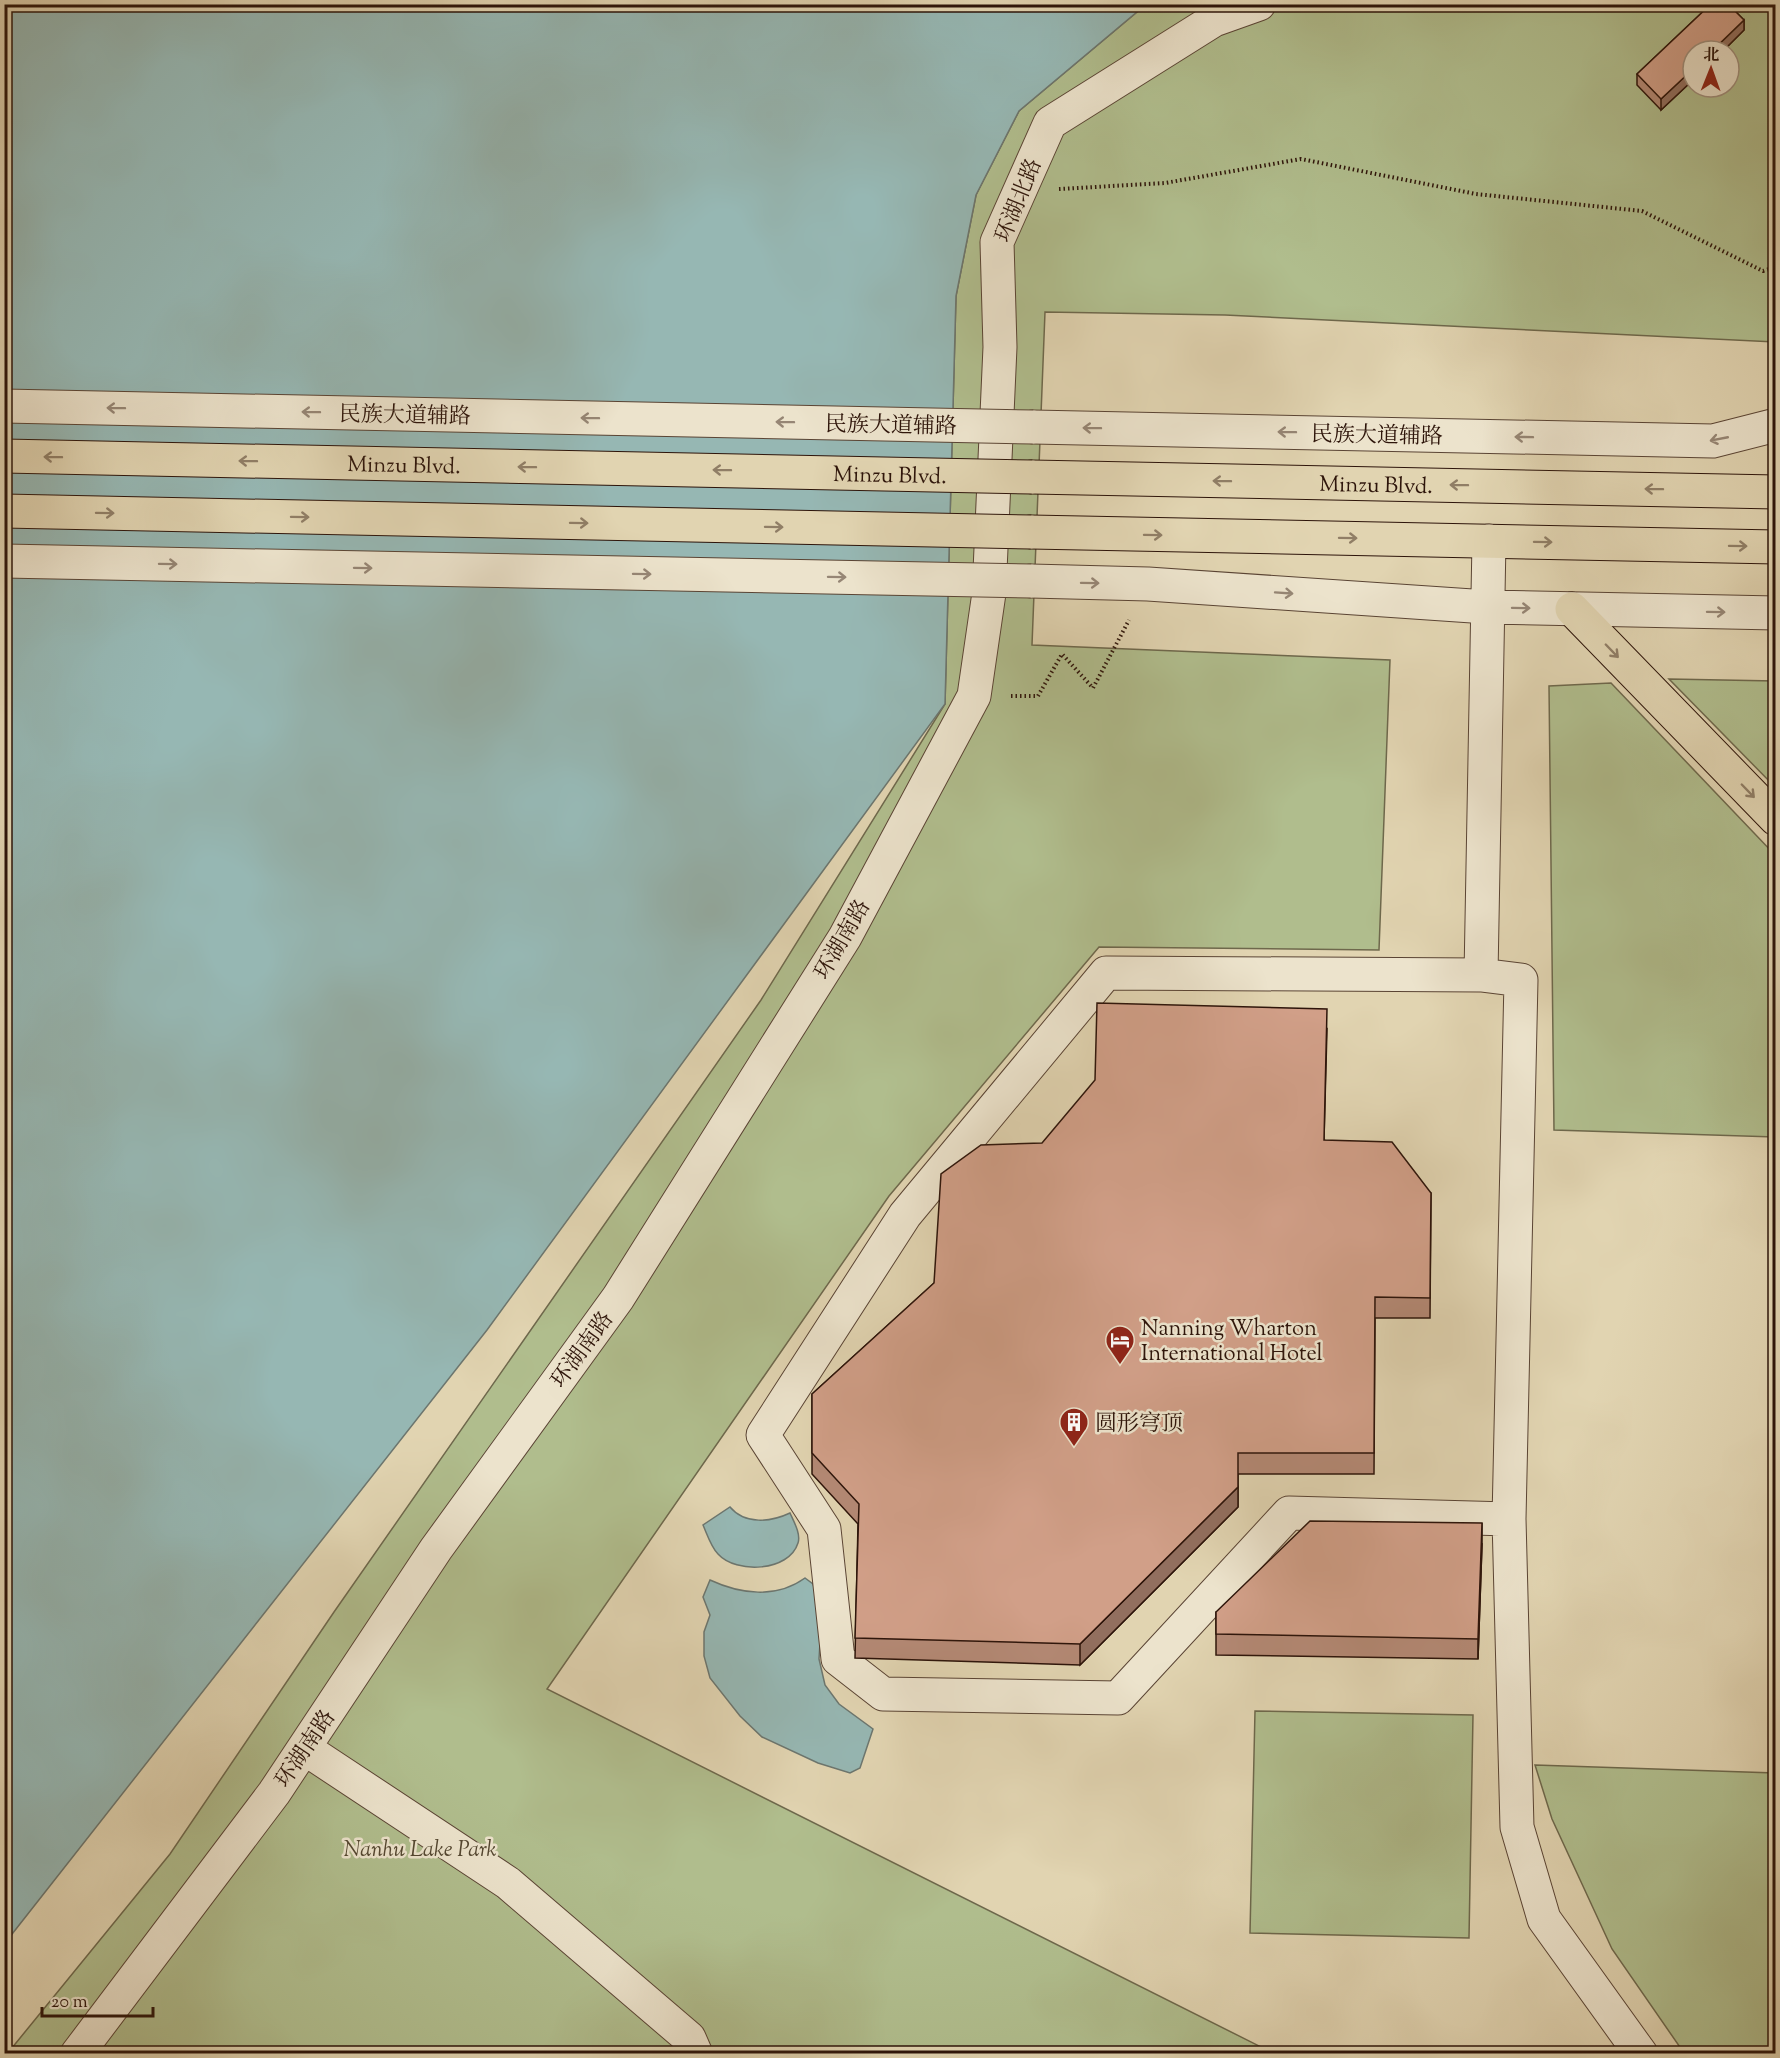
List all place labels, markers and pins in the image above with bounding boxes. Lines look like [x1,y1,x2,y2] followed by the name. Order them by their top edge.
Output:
[1141,1314,1323,1371] place label: Nanning Wharton International Hotel
[1104,1324,1136,1366] hotel icon: Nanning Wharton International Hotel
[1058,1406,1090,1448] building icon: 圆形穹顶
[1095,1409,1183,1441] place label: 圆形穹顶

